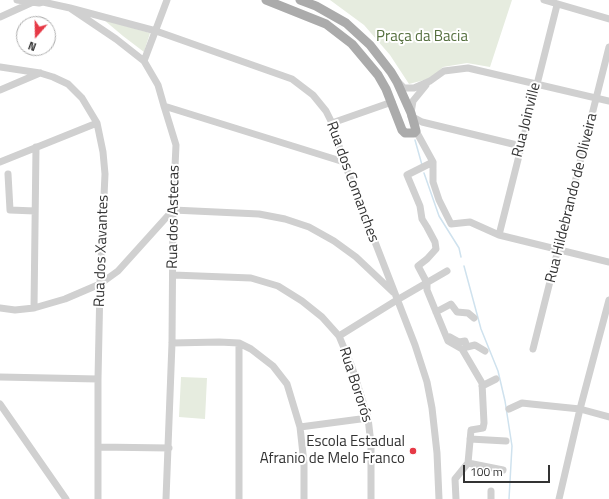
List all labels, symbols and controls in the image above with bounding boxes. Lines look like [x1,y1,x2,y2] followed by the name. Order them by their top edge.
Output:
[16,16,56,56] north arrow
[376,28,468,46] park label: Praça da Bacia
[26,38,39,55] text: N
[509,81,545,159] street label: Rua Joinville
[542,111,602,285] street label: Rua Hildebrando de Oliveira
[322,119,382,245] street label: Rua dos Comanches
[164,165,184,269] street label: Rua dos Astecas
[91,195,113,307] street label: Rua dos Xavantes
[334,345,376,425] street label: Rua Bororós
[260,433,405,468] place label: Escola Estadual Afranio de Melo Franco
[408,446,418,456] marker: Escola Estadual Afranio de Melo Franco
[465,457,552,483] scale bar
[470,462,503,481] text: 100 m

